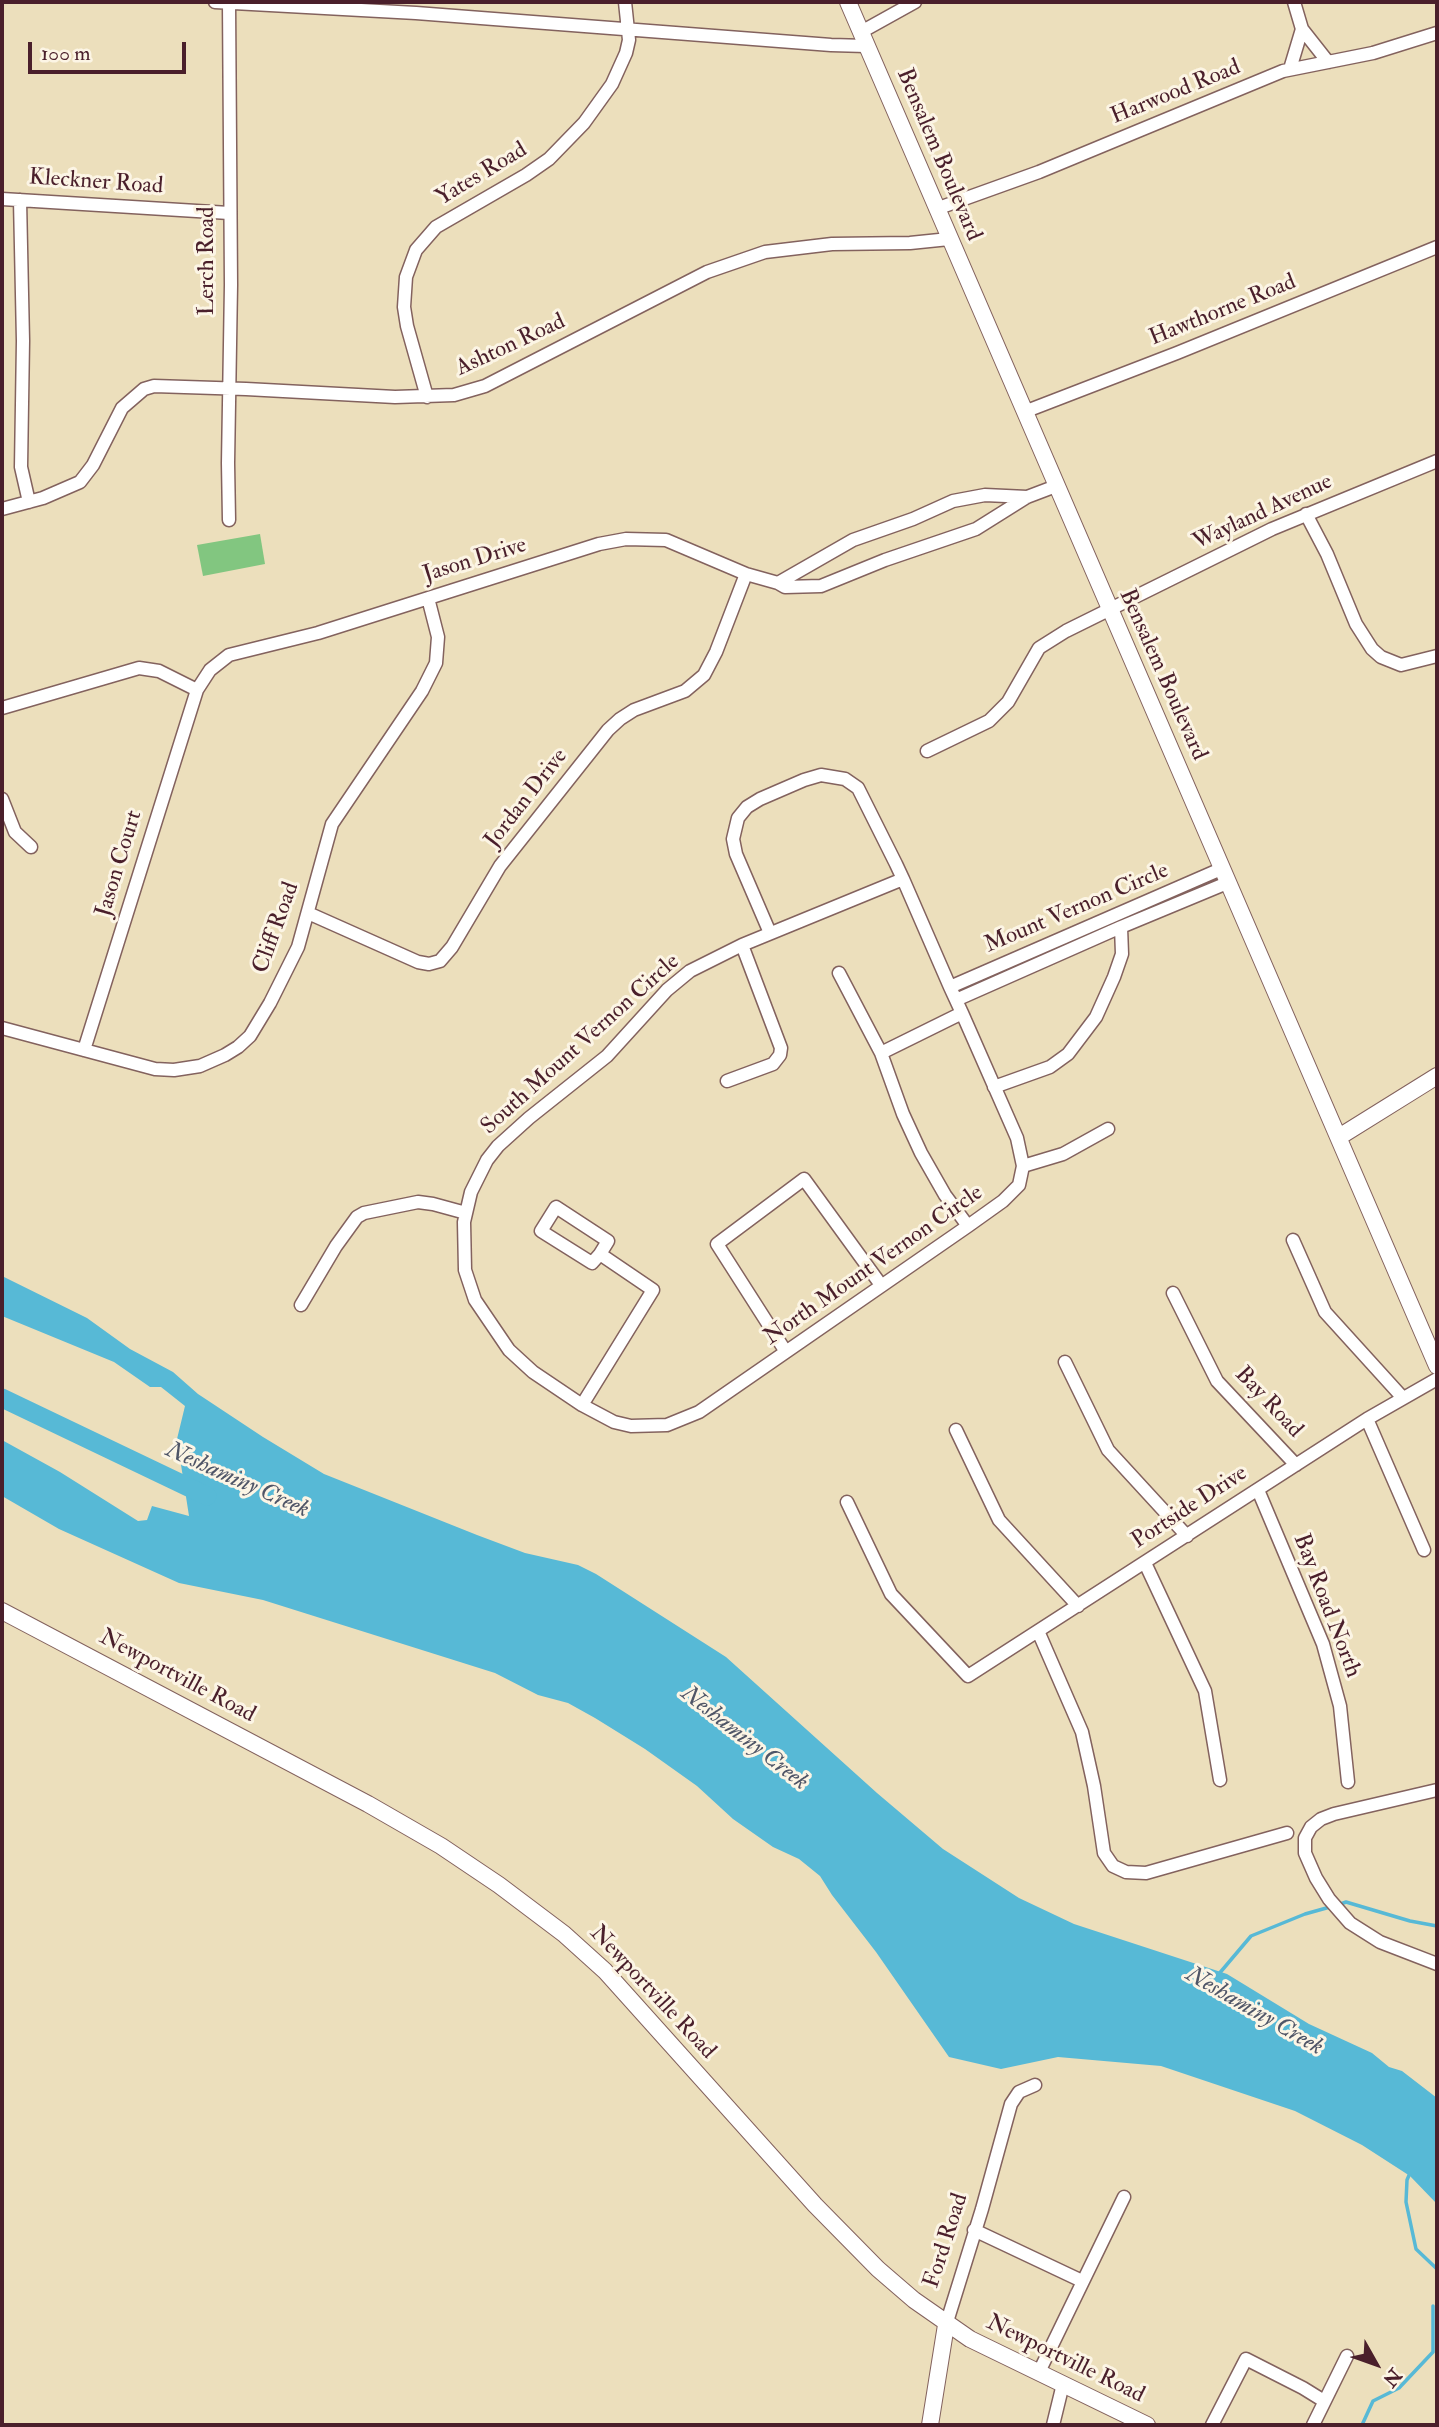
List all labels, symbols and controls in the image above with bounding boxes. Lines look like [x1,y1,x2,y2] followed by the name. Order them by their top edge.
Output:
[32,28,189,72] scale bar
[41,40,91,67] text: 100 m
[1107,54,1245,132] street label: Harwood Road
[889,65,987,245] street label: Bensalem Boulevard
[432,137,532,213] street label: Yates Road
[28,165,164,201] street label: Kleckner Road
[194,206,222,316] street label: Lerch Road
[1146,269,1300,353] street label: Hawthorne Road
[452,309,570,383] street label: Ashton Road
[1189,469,1337,557] street label: Wayland Avenue
[420,532,530,590] street label: Jason Drive
[1112,585,1212,765] street label: Bensalem Boulevard
[480,744,574,854] street label: Jordan Drive
[91,807,149,921] street label: Jason Court
[981,858,1173,960] street label: Mount Vernon Circle
[248,879,306,977] street label: Cliff Road
[476,949,686,1141] street label: South Mount Vernon Circle
[759,1180,989,1352] street label: North Mount Vernon Circle
[1228,1362,1308,1444] street label: Bay Road
[161,1437,313,1525] water label: Neshaminy Creek
[1127,1460,1253,1556] street label: Portside Drive
[1286,1530,1366,1682] street label: Bay Road North
[94,1624,260,1730] street label: Newportville Road
[675,1680,813,1798] water label: Neshaminy Creek
[583,1920,721,2066] street label: Newportville Road
[1180,1961,1328,2063] water label: Neshaminy Creek
[919,2190,975,2292] street label: Ford Road
[981,2310,1149,2410] street label: Newportville Road
[1341,2329,1411,2399] north arrow
[1377,2363,1407,2392] text: N

